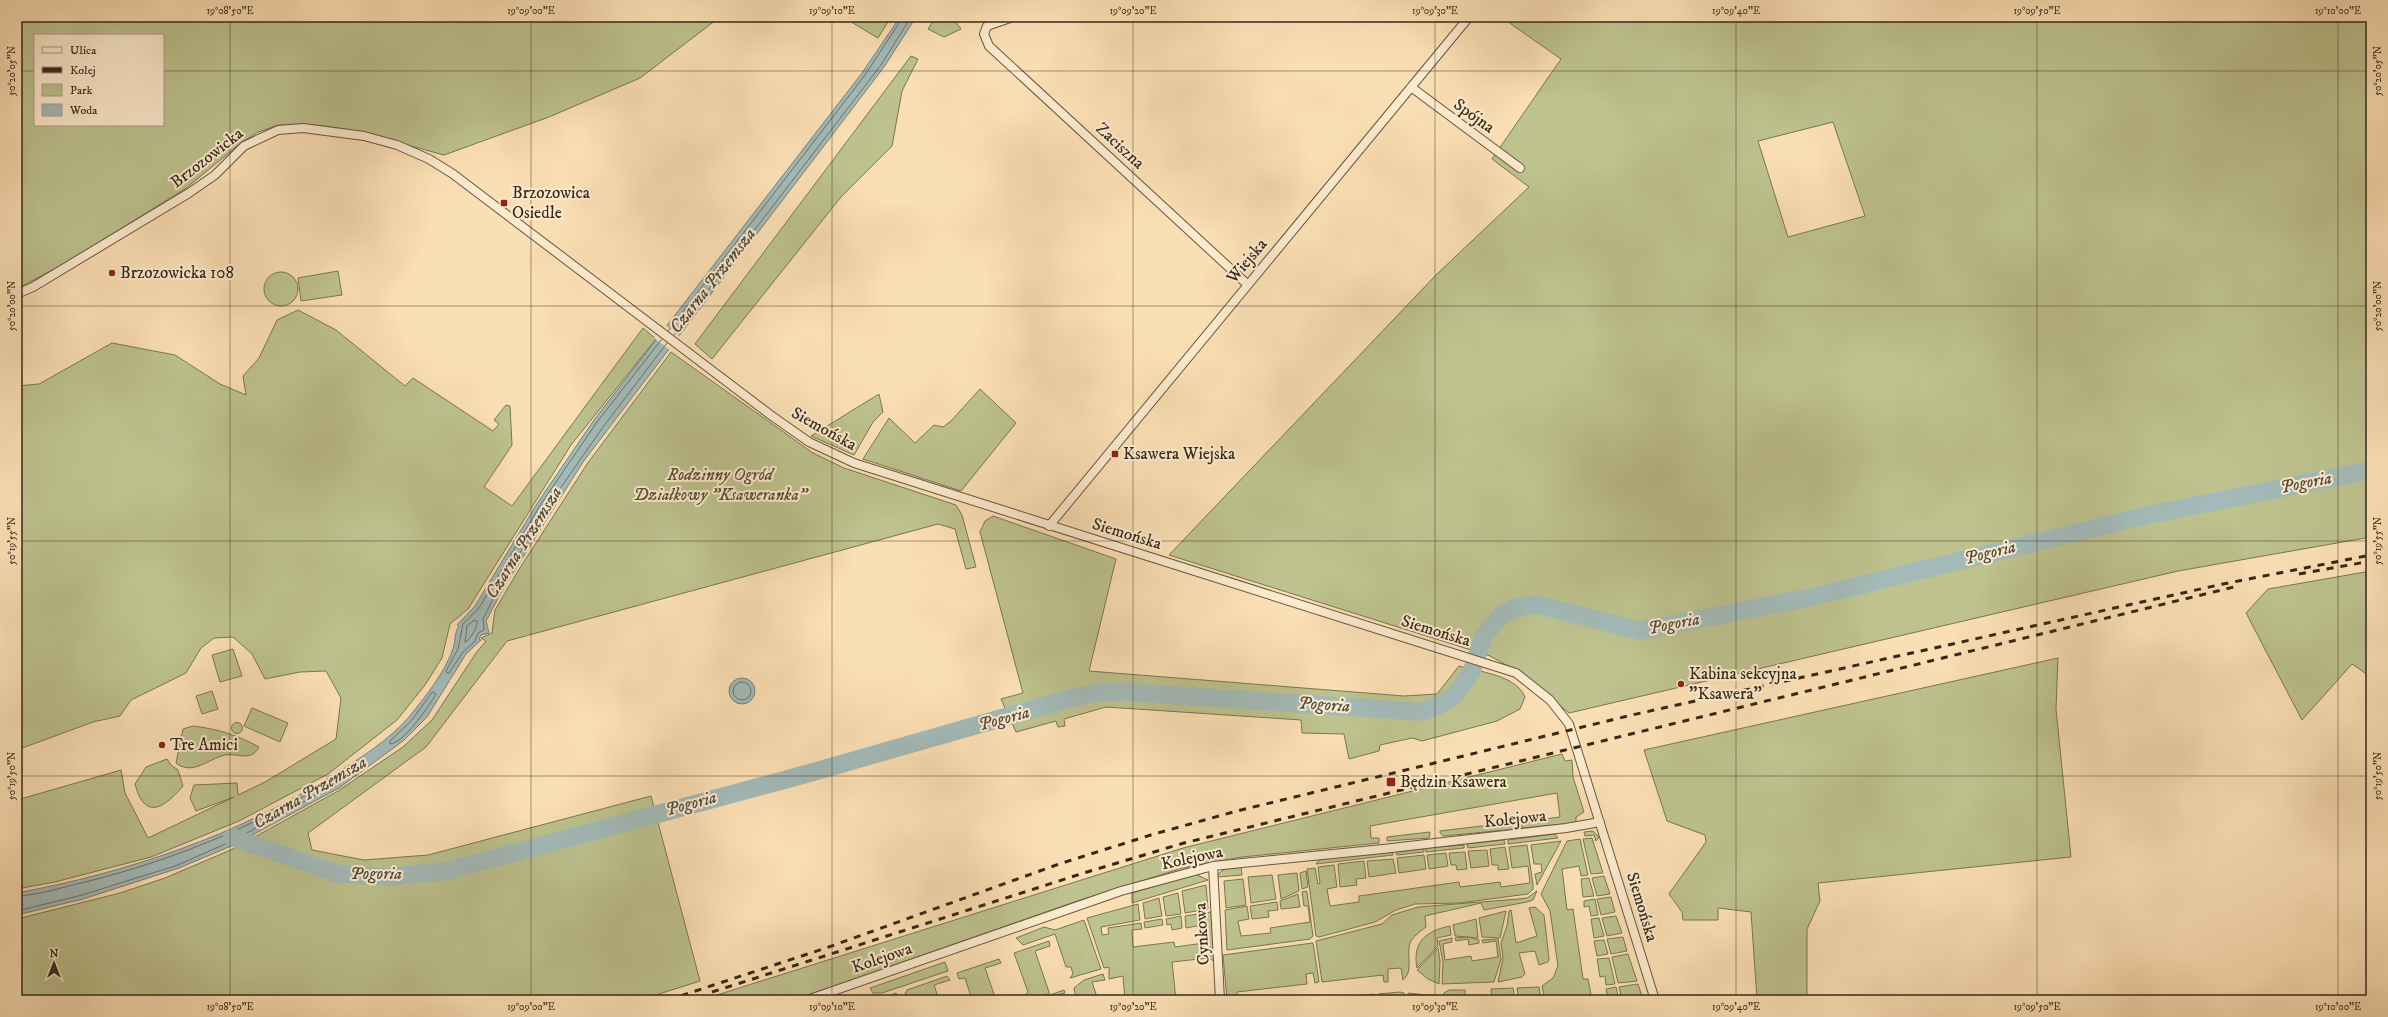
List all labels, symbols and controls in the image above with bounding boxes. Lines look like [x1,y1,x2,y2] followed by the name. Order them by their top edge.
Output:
[206,5,254,17] text: 19°08'50"E
[507,5,555,17] text: 19°09'00"E
[809,5,855,17] text: 19°09'10"E
[1109,5,1157,17] text: 19°09'20"E
[1412,5,1458,17] text: 19°09'30"E
[1712,5,1760,17] text: 19°09'40"E
[2013,5,2061,17] text: 19°09'50"E
[2315,5,2361,17] text: 19°10'00"E
[34,34,164,126] legend
[70,43,97,58] text: Ulica
[6,46,18,96] text: 50°20'05"N
[2372,46,2384,96] text: 50°20'05"N
[70,63,96,78] text: Kolej
[70,83,92,98] text: Park
[1449,94,1500,139] street label: Spójna
[69,103,98,118] text: Woda
[1091,118,1150,175] street label: Zaciszna
[166,122,248,193] street label: Brzozowicka
[512,182,591,224] place label: Brzozowica Osiedle
[499,198,509,208] marker: Brzozowica Osiedle
[665,224,761,338] water label: Czarna Przemsza
[1221,233,1273,289] street label: Wiejska
[120,262,234,284] place label: Brzozowicka 108
[107,268,117,278] marker: Brzozowicka 108
[6,281,18,331] text: 50°20'00"N
[2372,281,2384,331] text: 50°20'00"N
[787,402,861,456] street label: Siemońska
[1123,443,1236,465] place label: Ksawera Wiejska
[1110,449,1120,459] marker: Ksawera Wiejska
[633,464,809,506] park label: Rodzinny Ogród Działkowy "Ksaweranka"
[2278,467,2334,499] water label: Pogoria
[481,483,567,603] water label: Czarna Przemsza
[1090,513,1165,555] street label: Siemońska
[6,517,18,565] text: 50°19'55"N
[2372,517,2384,565] text: 50°19'55"N
[1962,536,2018,570] water label: Pogoria
[1646,608,1702,640] water label: Pogoria
[1399,610,1474,652] street label: Siemońska
[1689,663,1798,705] place label: Kabina sekcyjna "Ksawera"
[1676,679,1686,689] marker: Kabina sekcyjna "Ksawera"
[1297,692,1351,718] water label: Pogoria
[976,702,1032,736] water label: Pogoria
[170,734,238,756] place label: Tre Amici
[157,740,167,750] marker: Tre Amici
[249,751,371,835] water label: Czarna Przemsza
[6,752,18,800] text: 50°19'50"N
[2372,752,2384,800] text: 50°19'50"N
[1400,771,1508,793] place label: Będzin Ksawera
[1385,776,1397,788] marker: Będzin Ksawera
[663,787,719,821] water label: Pogoria
[1483,805,1548,833] street label: Kolejowa
[1159,841,1226,875] street label: Kolejowa
[350,863,402,885] water label: Pogoria
[1621,870,1663,945] street label: Siemońska
[1189,901,1215,966] street label: Cynkowa
[849,937,916,979] street label: Kolejowa
[34,943,74,983] north arrow
[49,947,59,961] text: N
[206,1001,254,1013] text: 19°08'50"E
[507,1001,555,1013] text: 19°09'00"E
[809,1001,855,1013] text: 19°09'10"E
[1109,1001,1157,1013] text: 19°09'20"E
[1412,1001,1458,1013] text: 19°09'30"E
[1712,1001,1760,1013] text: 19°09'40"E
[2013,1001,2061,1013] text: 19°09'50"E
[2315,1001,2361,1013] text: 19°10'00"E

